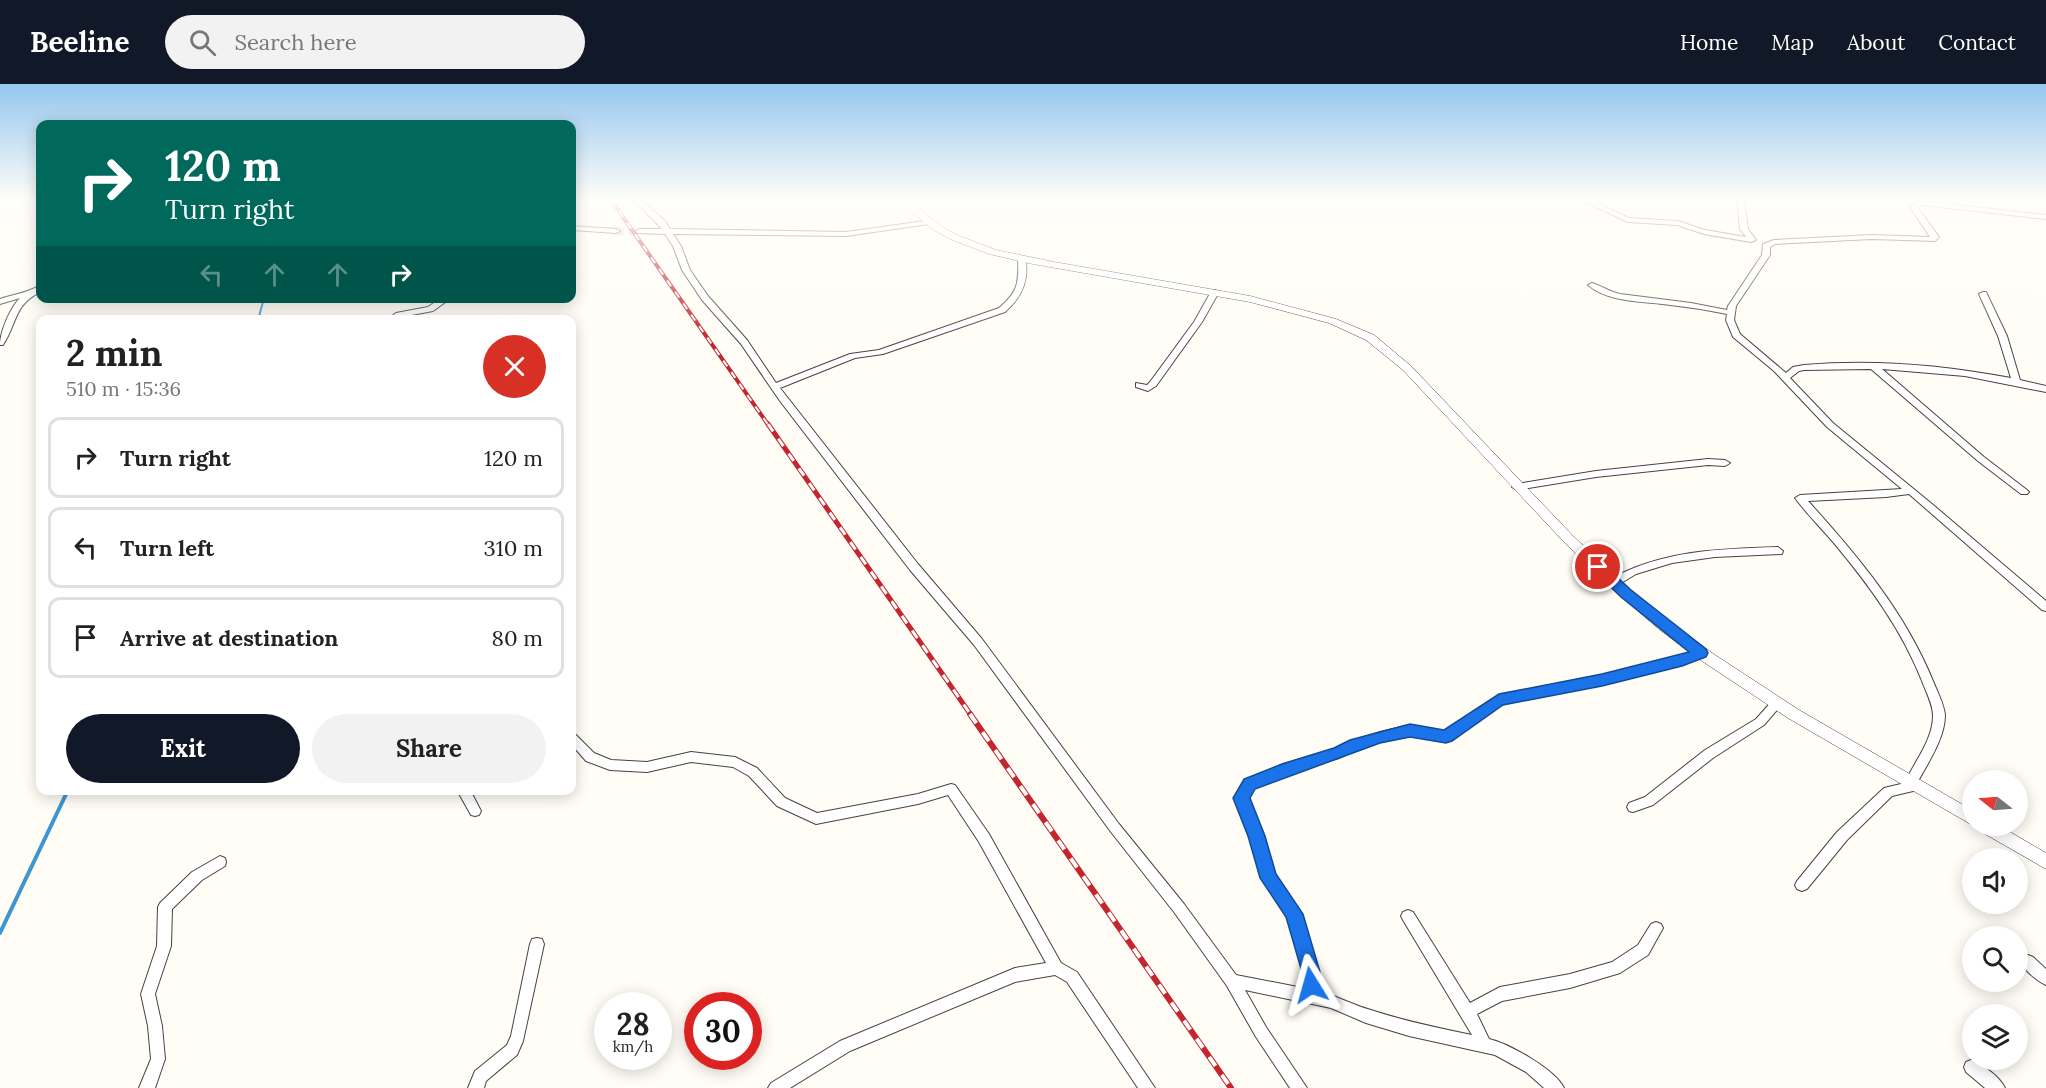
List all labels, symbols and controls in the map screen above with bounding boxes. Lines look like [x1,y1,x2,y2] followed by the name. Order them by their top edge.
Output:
[165,15,585,69] search box
[30,24,129,60] text: Beeline
[186,26,219,59] icon: search
[234,28,357,56] text: Search here
[1680,29,1738,56] text: Home
[1771,29,1814,56] text: Map
[1847,29,1905,56] text: About
[1938,29,2016,56] text: Contact
[165,139,281,193] text: 120 m
[66,144,144,222] icon: right
[165,192,294,226] text: Turn right
[195,258,228,291] icon: left
[258,258,291,291] icon: ahead
[321,258,354,291] icon: ahead
[384,258,417,291] icon: right
[66,330,163,376] text: 2 min
[483,335,546,398] button: close
[66,376,181,401] text: 510 m · 15:36
[69,441,102,474] icon: right
[120,444,231,472] text: Turn right
[484,444,543,472] text: 120 m
[69,531,102,564] icon: left
[120,534,214,562] text: Turn left
[484,534,543,562] text: 310 m
[1572,541,1623,592] pin
[1581,550,1614,583] icon: arrive
[69,621,102,654] icon: arrive
[120,624,338,652] text: Arrive at destination
[492,624,543,652] text: 80 m
[66,714,300,783] button: Exit
[312,714,546,783] button: Share
[1962,770,2028,836] north arrow
[1962,770,2028,1070] map controls
[1962,848,2028,914] button: sound
[1962,926,2028,992] button: search
[1279,953,1343,1017] position arrow
[684,992,762,1070] speed limit sign: 30
[1962,1004,2028,1070] button: layers
[616,1005,650,1043] text: 28
[613,1037,653,1056] text: km/h

